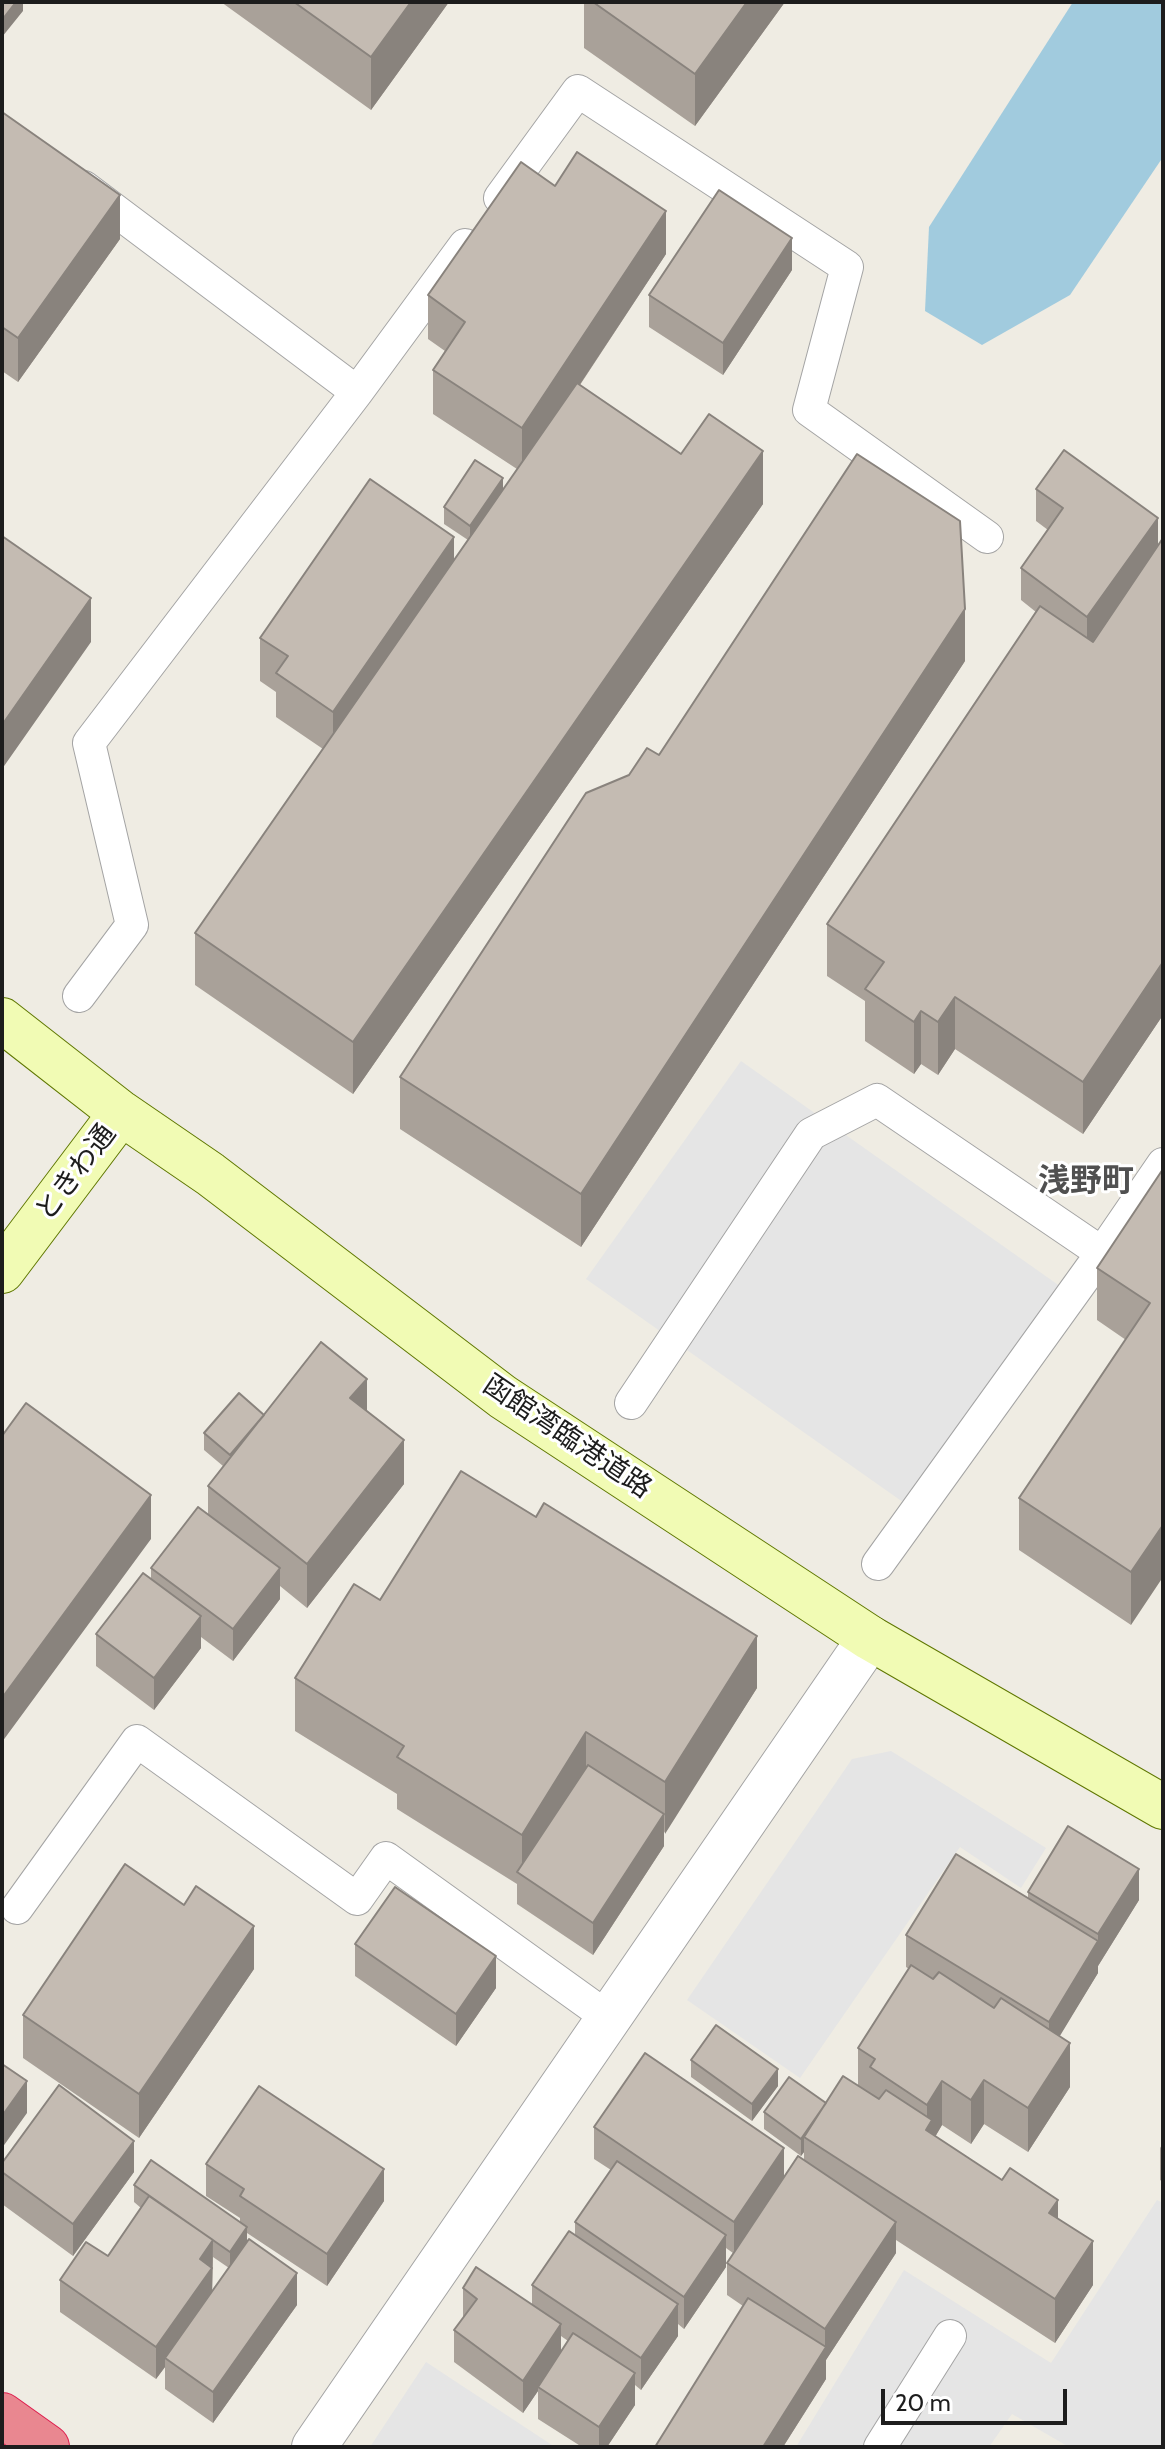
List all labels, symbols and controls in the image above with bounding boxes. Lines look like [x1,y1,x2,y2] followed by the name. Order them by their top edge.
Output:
[29,1118,123,1228] street label: ときわ通
[1038,1163,1134,1201] district label: 浅野町
[476,1368,658,1506] street label: 函館湾臨港道路
[885,2373,1071,2423] scale bar
[895,2388,951,2417] text: 20 m

